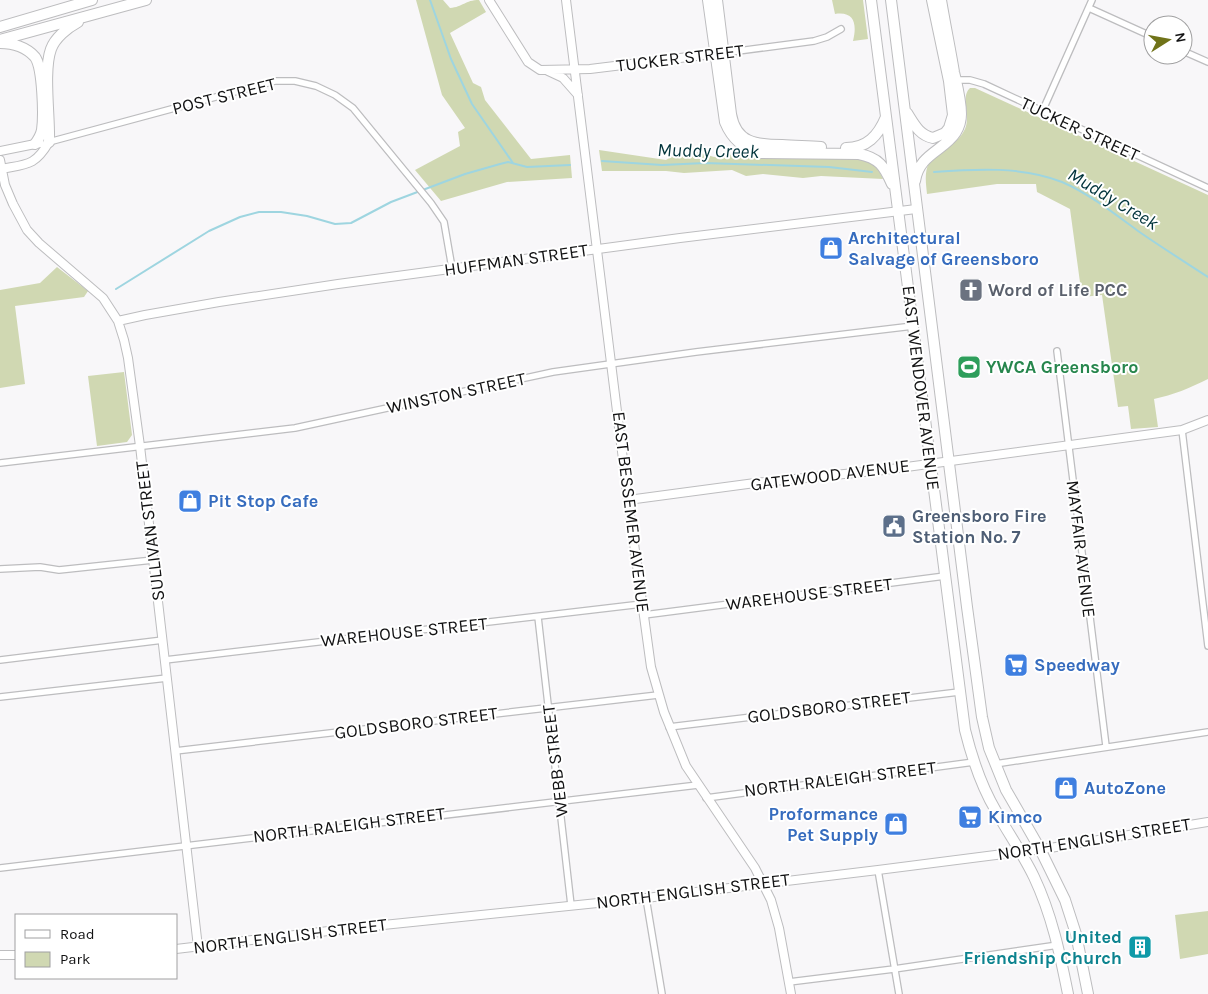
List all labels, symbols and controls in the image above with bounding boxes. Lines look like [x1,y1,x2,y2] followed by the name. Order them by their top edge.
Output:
[1143,15,1193,65] north arrow
[1171,31,1190,44] text: N
[615,39,745,77] street label: TUCKER STREET
[170,73,278,119] street label: POST STREET
[1017,92,1143,166] street label: TUCKER STREET
[657,139,759,163] water label: Muddy Creek
[1064,163,1163,235] water label: Muddy Creek
[848,227,1039,270] place label: Architectural Salvage of Greensboro
[818,235,844,261] shop icon: Architectural Salvage of Greensboro
[443,239,589,281] street label: HUFFMAN STREET
[958,277,984,303] church icon: Word of Life PCC
[988,279,1127,301] place label: Word of Life PCC
[898,284,944,492] street label: EAST WENDOVER AVENUE
[956,354,982,380] sports icon: YWCA Greensboro
[986,356,1138,378] place label: YWCA Greensboro
[384,368,528,418] street label: WINSTON STREET
[608,410,654,614] street label: EAST BESSEMER AVENUE
[749,454,911,496] street label: GATEWOOD AVENUE
[130,460,170,602] street label: SULLIVAN STREET
[1062,479,1100,619] street label: MAYFAIR AVENUE
[177,488,203,514] shop icon: Pit Stop Cafe
[208,490,318,512] place label: Pit Stop Cafe
[912,505,1046,548] place label: Greensboro Fire Station No. 7
[881,513,907,539] public building icon: Greensboro Fire Station No. 7
[724,573,894,615] street label: WAREHOUSE STREET
[319,612,489,652] street label: WAREHOUSE STREET
[1003,652,1029,678] supermarket icon: Speedway
[1034,654,1120,676] place label: Speedway
[746,686,912,728] street label: GOLDSBORO STREET
[333,702,499,744] street label: GOLDSBORO STREET
[537,704,573,818] street label: WEBB STREET
[743,756,937,802] street label: NORTH RALEIGH STREET
[1053,775,1079,801] shop icon: AutoZone
[1084,777,1166,799] place label: AutoZone
[252,802,446,848] street label: NORTH RALEIGH STREET
[769,803,878,846] place label: Proformance Pet Supply
[957,804,983,830] supermarket icon: Kimco
[988,806,1042,828] place label: Kimco
[883,811,909,837] shop icon: Proformance Pet Supply
[996,813,1192,865] street label: NORTH ENGLISH STREET
[595,868,791,914] street label: NORTH ENGLISH STREET
[192,913,388,959] street label: NORTH ENGLISH STREET
[15,914,178,979] legend
[60,925,95,943] text: Road
[964,926,1122,969] place label: United Friendship Church
[1127,934,1153,960] building icon: United Friendship Church
[60,950,90,968] text: Park

